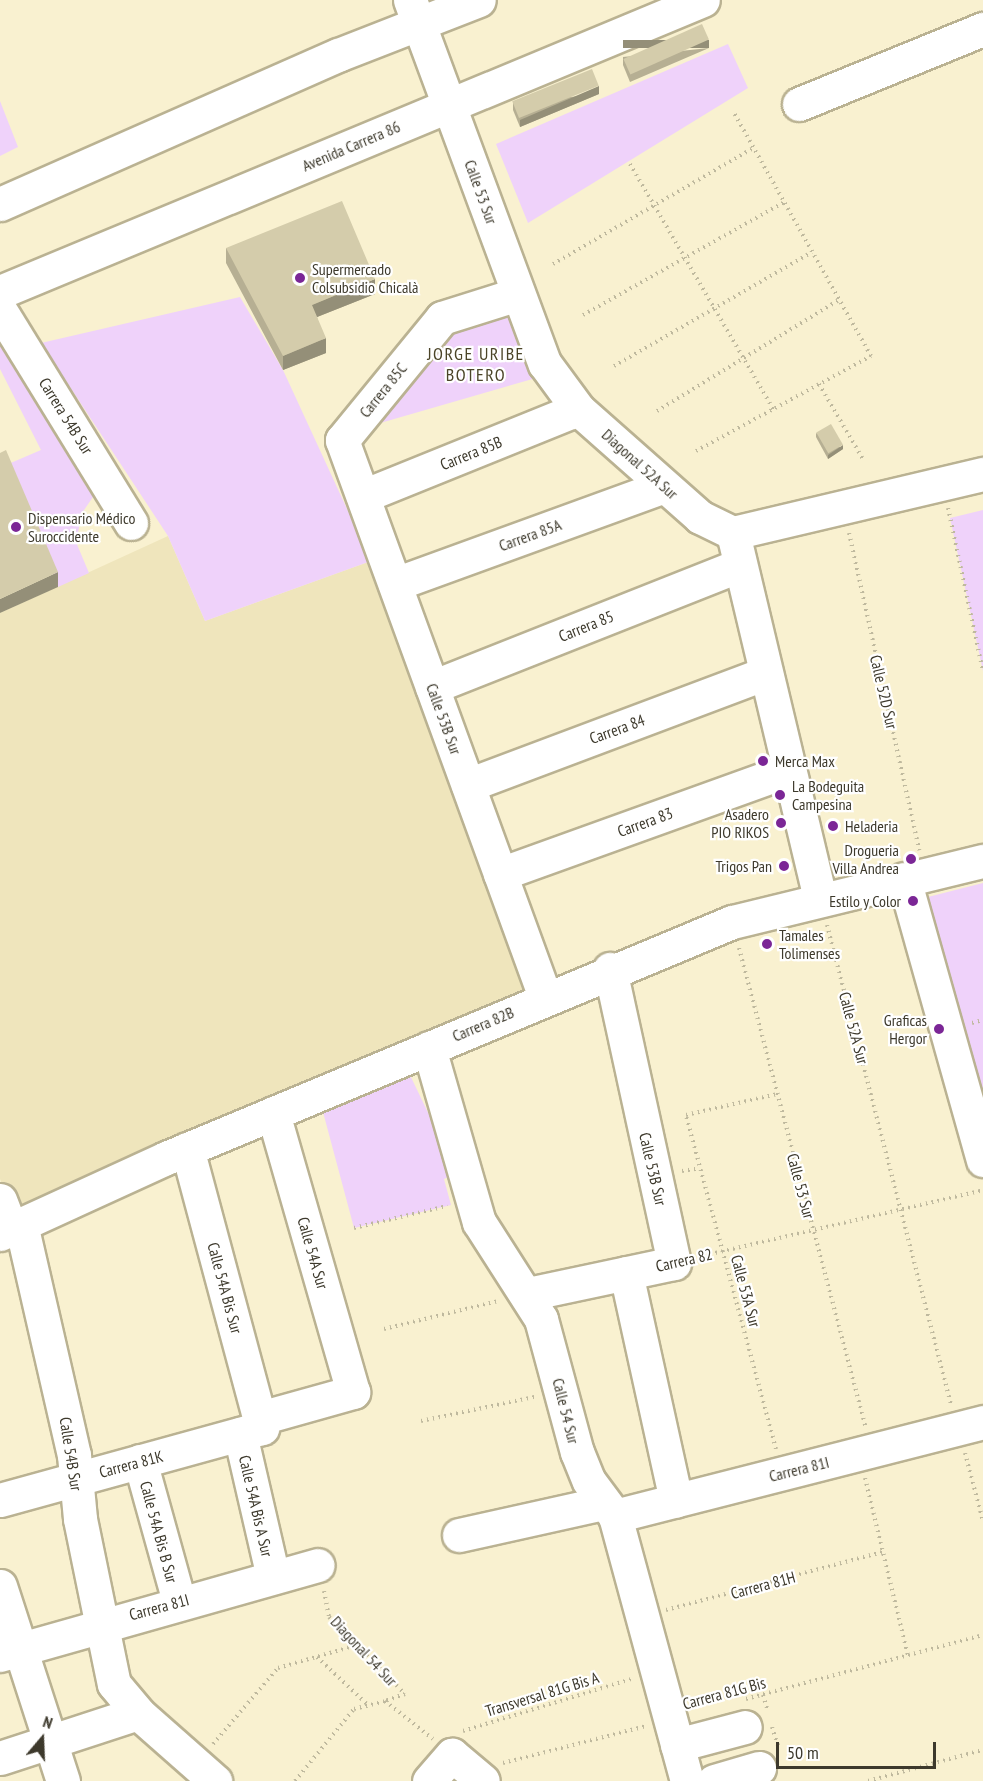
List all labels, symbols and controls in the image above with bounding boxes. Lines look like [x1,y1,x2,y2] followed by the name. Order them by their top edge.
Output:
[299,117,403,175] street label: Avenida Carrera 86
[461,157,501,227] street label: Calle 53 Sur
[312,259,418,297] place label: Supermercado Colsubsidio Chicalà
[293,271,307,285] marker: Supermercado Colsubsidio Chicalà
[427,344,525,386] district label: JORGE URIBE BOTERO
[355,359,411,421] street label: Carrera 85C
[35,374,97,458] street label: Carrera 54B Sur
[598,425,682,503] street label: Diagonal 52A Sur
[437,432,505,474] street label: Carrera 85B
[28,508,135,546] place label: Dispensario Médico Suroccidente
[496,515,564,555] street label: Carrera 85A
[9,520,23,534] marker: Dispensario Médico Suroccidente
[556,606,616,646] street label: Carrera 85
[866,653,902,731] street label: Calle 52D Sur
[422,681,466,757] street label: Calle 53B Sur
[587,710,647,748] street label: Carrera 84
[775,751,835,771] place label: Merca Max
[756,754,770,768] marker: Merca Max
[792,776,864,814] place label: La Bodeguita Campesina
[773,788,787,802] marker: La Bodeguita Campesina
[615,803,675,841] street label: Carrera 83
[711,804,769,842] place label: Asadero PIO RIKOS
[774,816,788,830] marker: Asadero PIO RIKOS
[845,816,898,836] place label: Heladeria
[826,819,840,833] marker: Heladeria
[832,840,899,878] place label: Drogueria Villa Andrea
[904,852,918,866] marker: Drogueria Villa Andrea
[716,856,772,876] place label: Trigos Pan
[777,859,791,873] marker: Trigos Pan
[829,891,901,911] place label: Estilo y Color
[906,894,920,908] marker: Estilo y Color
[779,925,840,963] place label: Tamales Tolimenses
[760,937,774,951] marker: Tamales Tolimenses
[835,990,873,1066] street label: Calle 52A Sur
[449,1002,517,1046] street label: Carrera 82B
[884,1010,927,1048] place label: Graficas Hergor
[932,1022,946,1036] marker: Graficas Hergor
[635,1131,671,1207] street label: Calle 53B Sur
[783,1151,819,1221] street label: Calle 53 Sur
[294,1215,332,1291] street label: Calle 54A Sur
[204,1240,246,1336] street label: Calle 54A Bis Sur
[654,1244,714,1276] street label: Carrera 82
[727,1253,765,1329] street label: Calle 53A Sur
[549,1376,583,1446] street label: Calle 54 Sur
[56,1416,86,1492] street label: Calle 54B Sur
[97,1446,165,1482] street label: Carrera 81K
[767,1452,831,1486] street label: Carrera 81I
[235,1453,277,1559] street label: Calle 54A Bis A Sur
[136,1479,182,1585] street label: Calle 54A Bis B Sur
[729,1567,797,1603] street label: Carrera 81H
[127,1590,191,1624] street label: Carrera 81I
[327,1612,401,1690] street label: Diagonal 54 Sur
[483,1668,601,1720] street label: Transversal 81G Bis A
[680,1673,768,1713] street label: Carrera 81G Bis
[12,1709,72,1769] north arrow
[41,1711,55,1733] text: N
[779,1730,940,1768] scale bar
[787,1741,819,1764] text: 50 m

